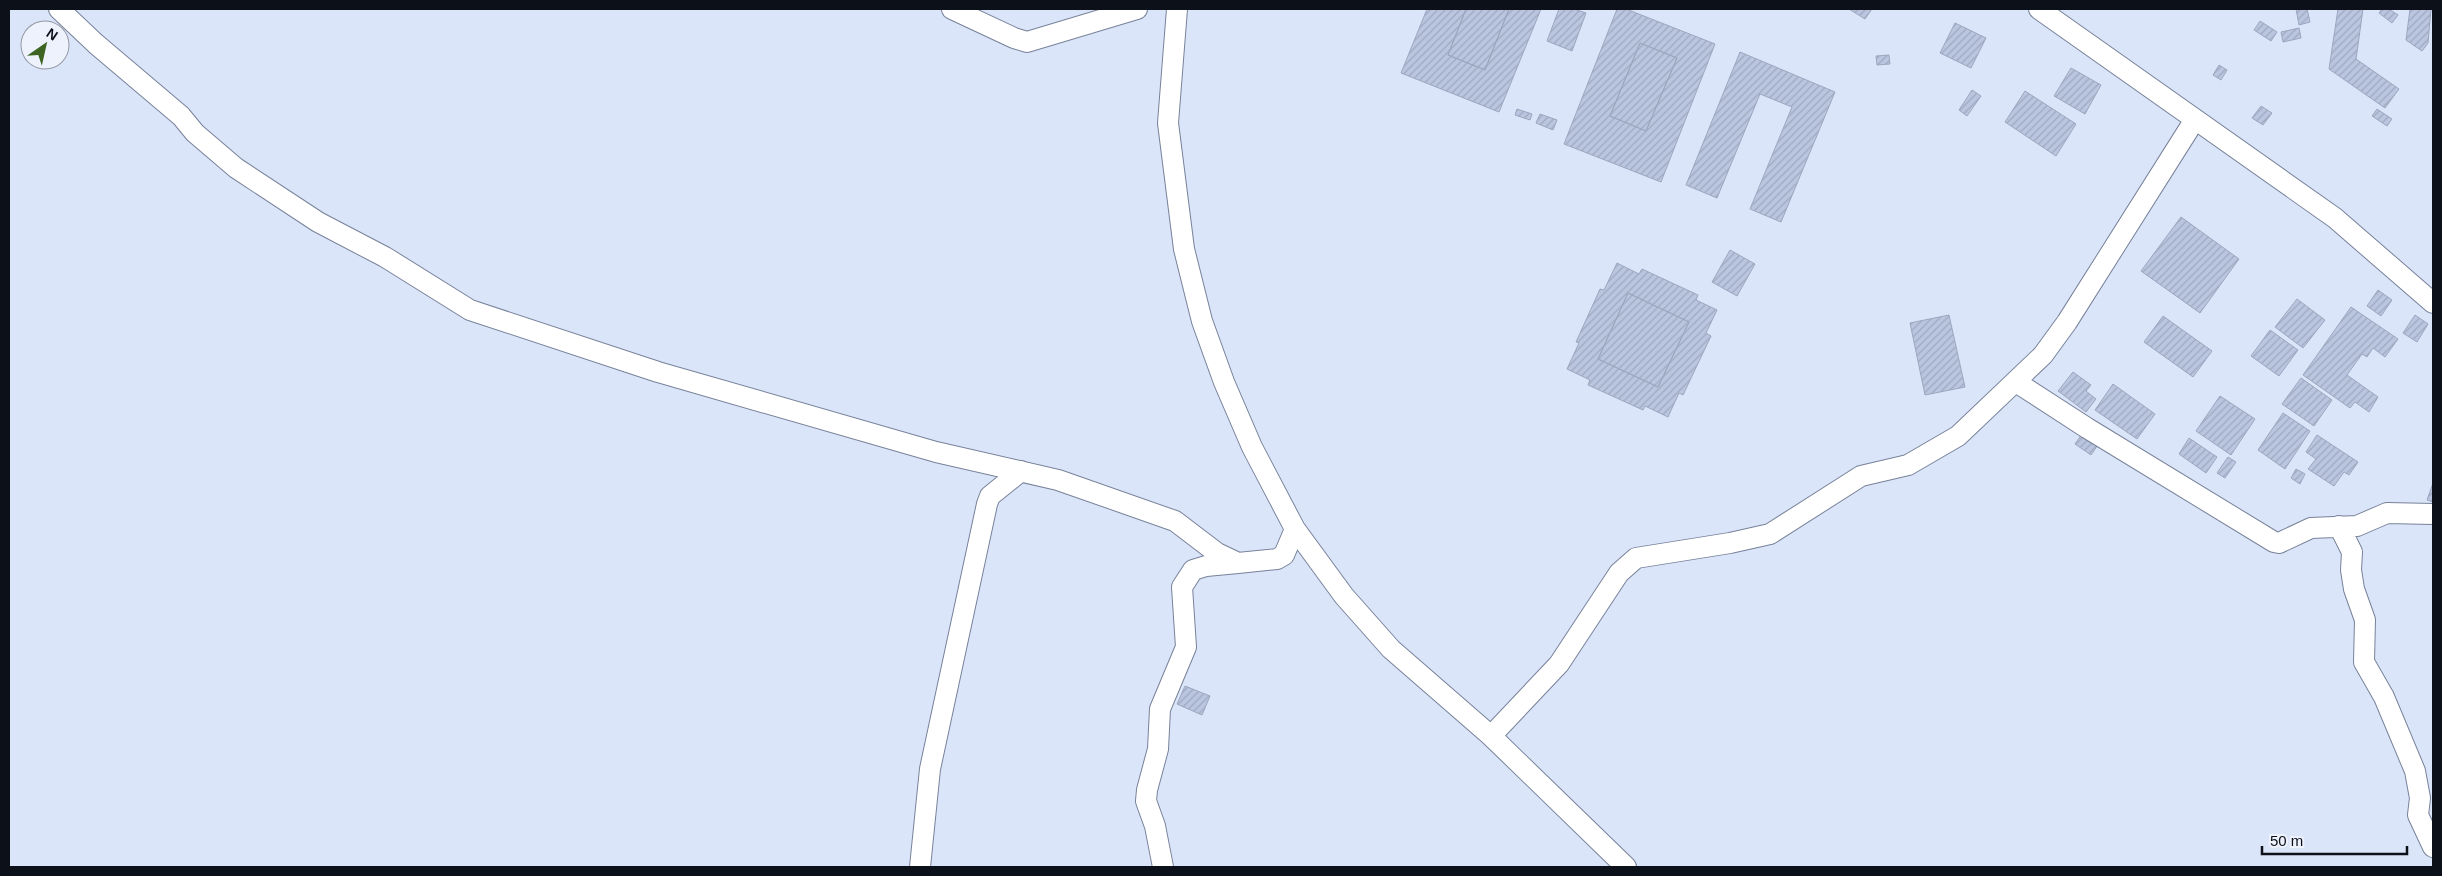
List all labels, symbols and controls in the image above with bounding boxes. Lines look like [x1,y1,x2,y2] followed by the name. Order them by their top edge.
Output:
[20,20,70,70] north arrow
[44,25,61,44] text: N
[2262,824,2407,856] scale bar
[2270,832,2303,849] text: 50 m

